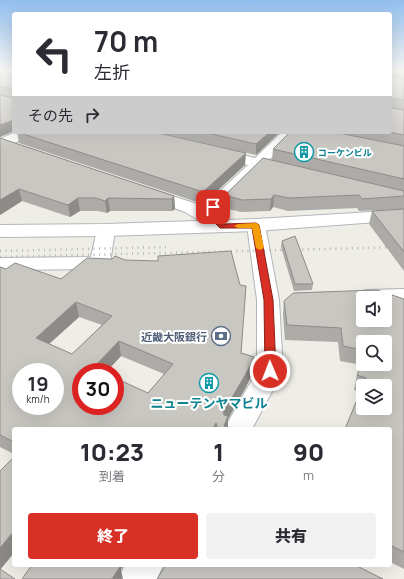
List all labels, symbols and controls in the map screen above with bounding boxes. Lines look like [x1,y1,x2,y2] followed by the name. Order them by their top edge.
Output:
[94,22,158,60] text: 70 m
[28,28,80,80] icon: left
[94,60,130,84] text: 左折
[81,104,103,126] icon: right
[28,105,73,126] text: その先
[293,141,315,163] building icon: コーケンビル
[318,146,372,159] place label: コーケンビル
[196,190,230,224] pin
[202,196,224,218] icon: arrive
[356,291,392,415] map controls
[356,291,392,327] button: sound
[210,325,232,347] bank icon: 近畿大阪銀行
[141,329,207,344] place label: 近畿大阪銀行
[356,335,392,371] button: search
[249,350,291,392] position arrow
[72,363,124,415] speed limit sign: 30
[27,370,49,397] text: 19
[198,372,220,394] building icon: ニューテンヤマビル
[356,379,392,415] button: layers
[26,392,50,406] text: km/h
[150,394,268,412] place label: ニューテンヤマビル
[80,435,144,468] text: 10:23
[213,435,224,468] text: 1
[293,435,324,468] text: 90
[303,466,314,484] text: m
[99,467,125,485] text: 到着
[212,467,225,485] text: 分
[28,513,198,559] button: 終了
[206,513,376,559] button: 共有

